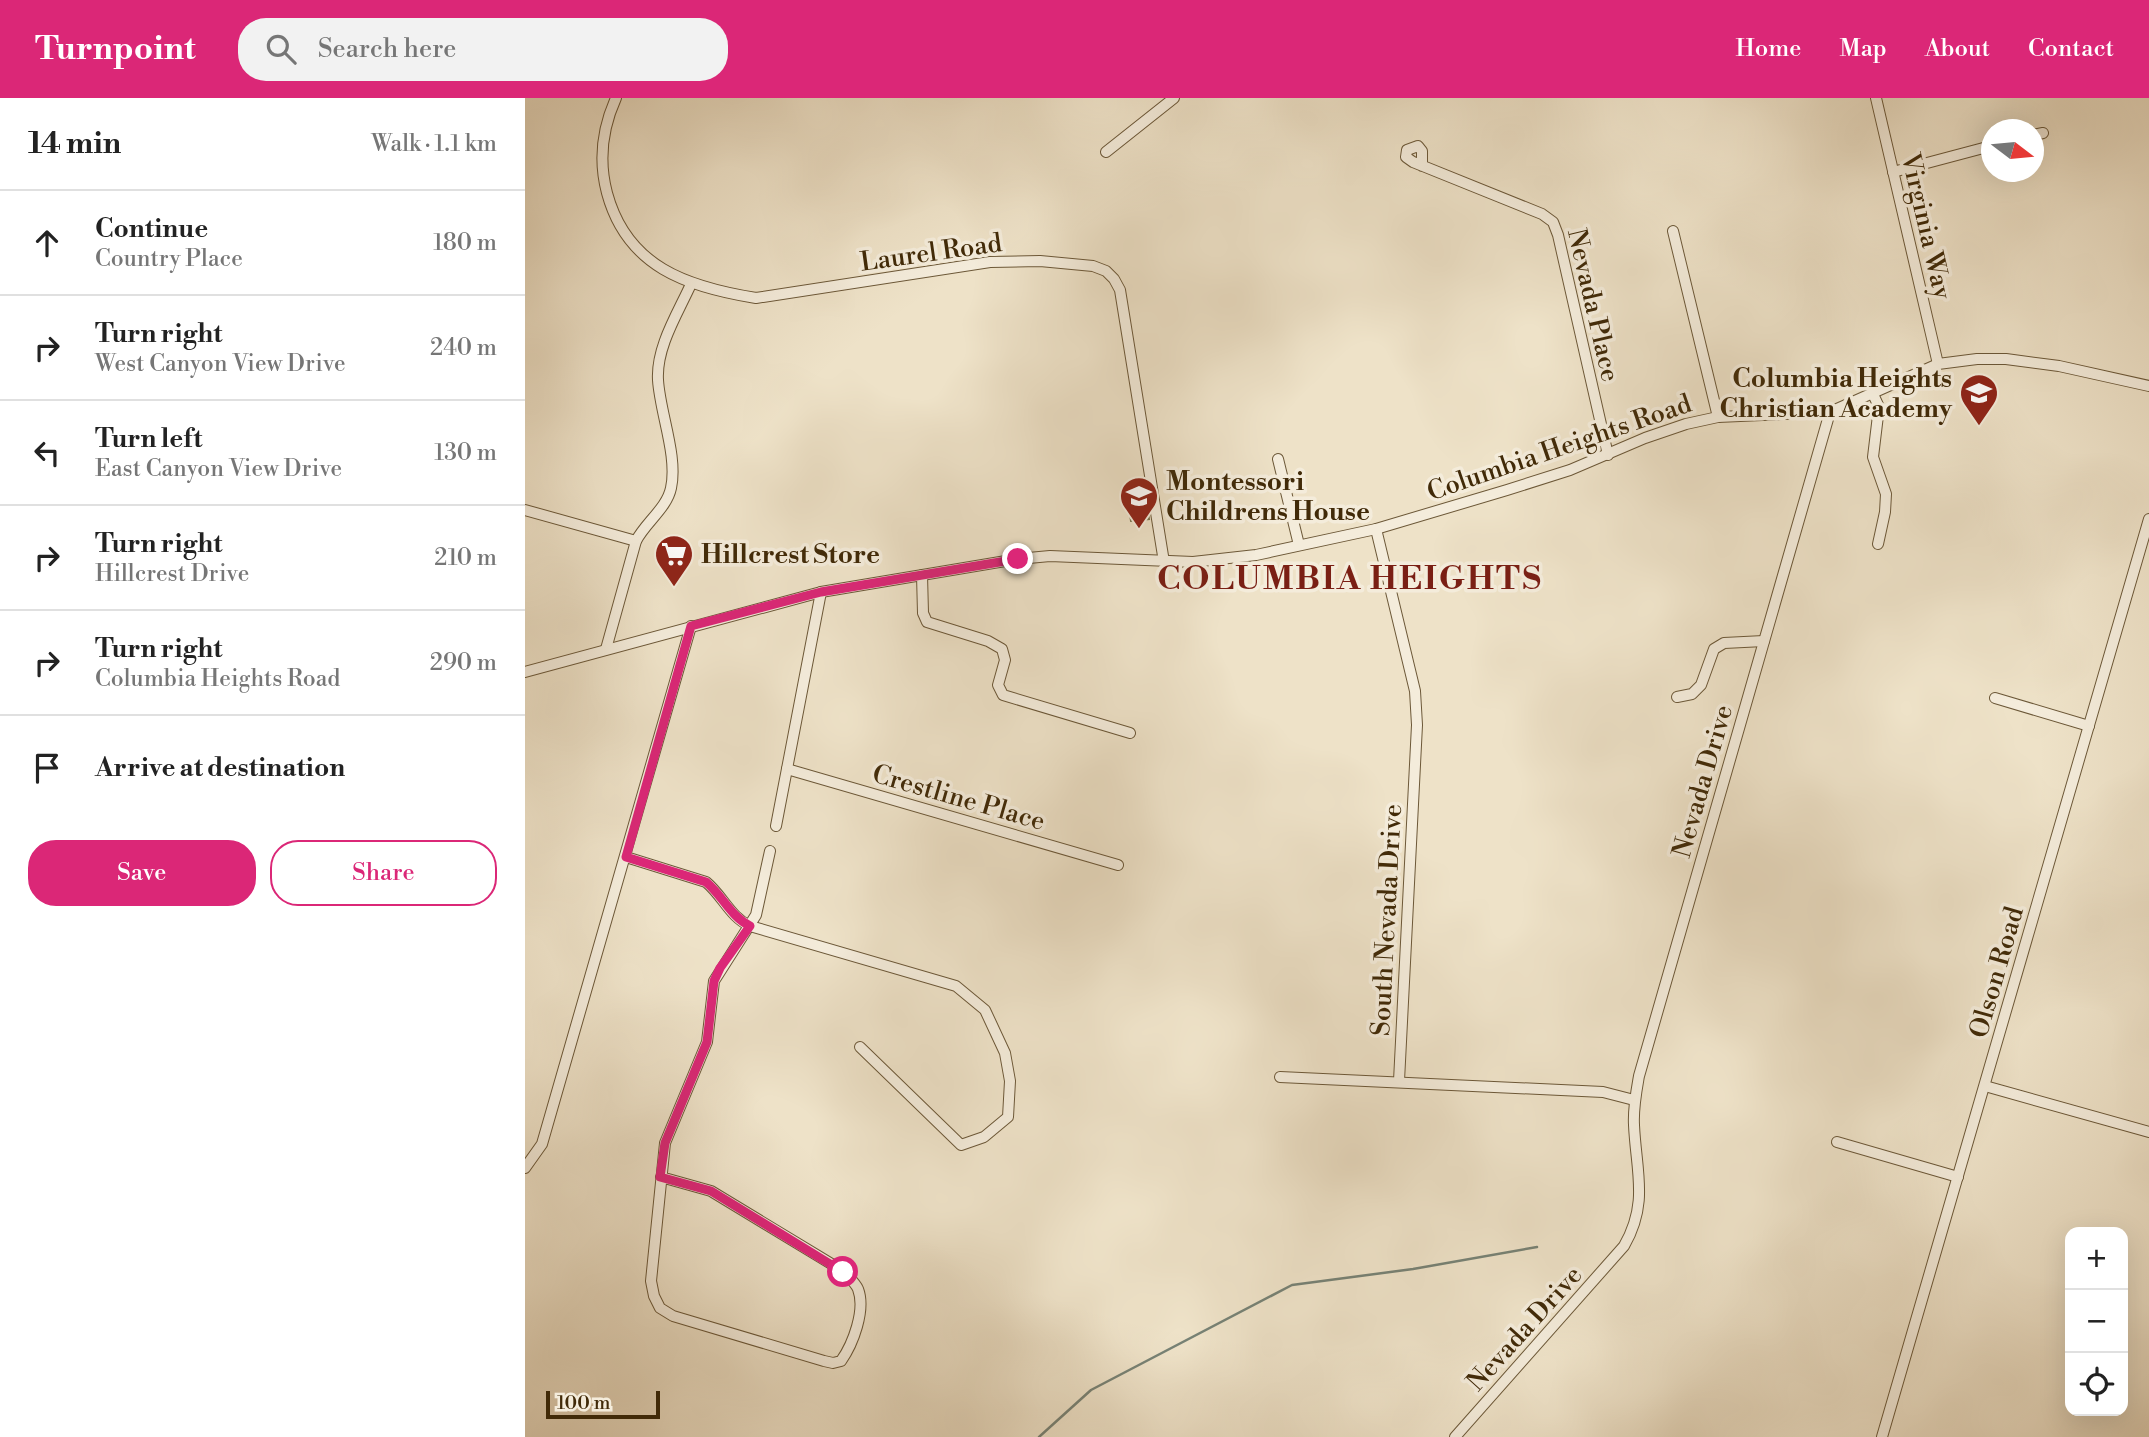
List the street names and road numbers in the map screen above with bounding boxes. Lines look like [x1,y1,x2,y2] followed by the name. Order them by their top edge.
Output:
[1893,149,1958,303] street label: Virginia Way
[1560,226,1626,385] street label: Nevada Place
[858,227,1004,279] street label: Laurel Road
[1423,388,1696,508] street label: Columbia Heights Road
[1666,701,1740,861] street label: Nevada Drive
[869,758,1049,838] street label: Crestline Place
[1365,803,1409,1037] street label: South Nevada Drive
[1963,903,2031,1042] street label: Olson Road
[1460,1259,1589,1398] street label: Nevada Drive

